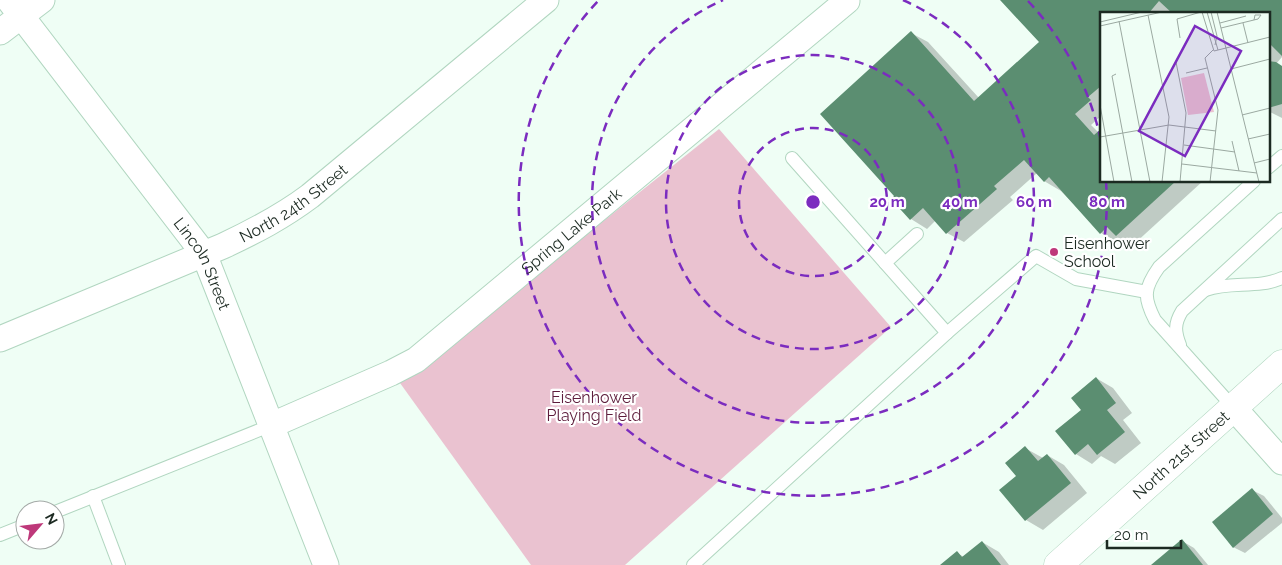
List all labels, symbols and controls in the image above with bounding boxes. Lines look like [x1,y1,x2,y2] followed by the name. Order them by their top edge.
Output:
[1100,12,1270,182] inset map
[236,160,352,247] street label: North 24th Street
[518,184,626,278] street label: Spring Lake Park
[804,193,822,211] centre of rings
[869,193,905,211] text: 20 m
[942,193,978,211] text: 40 m
[1016,193,1052,211] text: 60 m
[1089,193,1125,211] text: 80 m
[170,214,234,313] street label: Lincoln Street
[1064,234,1150,271] place label: Eisenhower School
[1048,246,1060,258] marker: Eisenhower School
[547,388,641,425] park label: Eisenhower Playing Field
[1129,407,1234,503] street label: North 21st Street
[15,500,65,550] north arrow
[42,510,61,527] text: N
[1107,518,1181,550] scale bar
[1114,526,1149,544] text: 20 m

